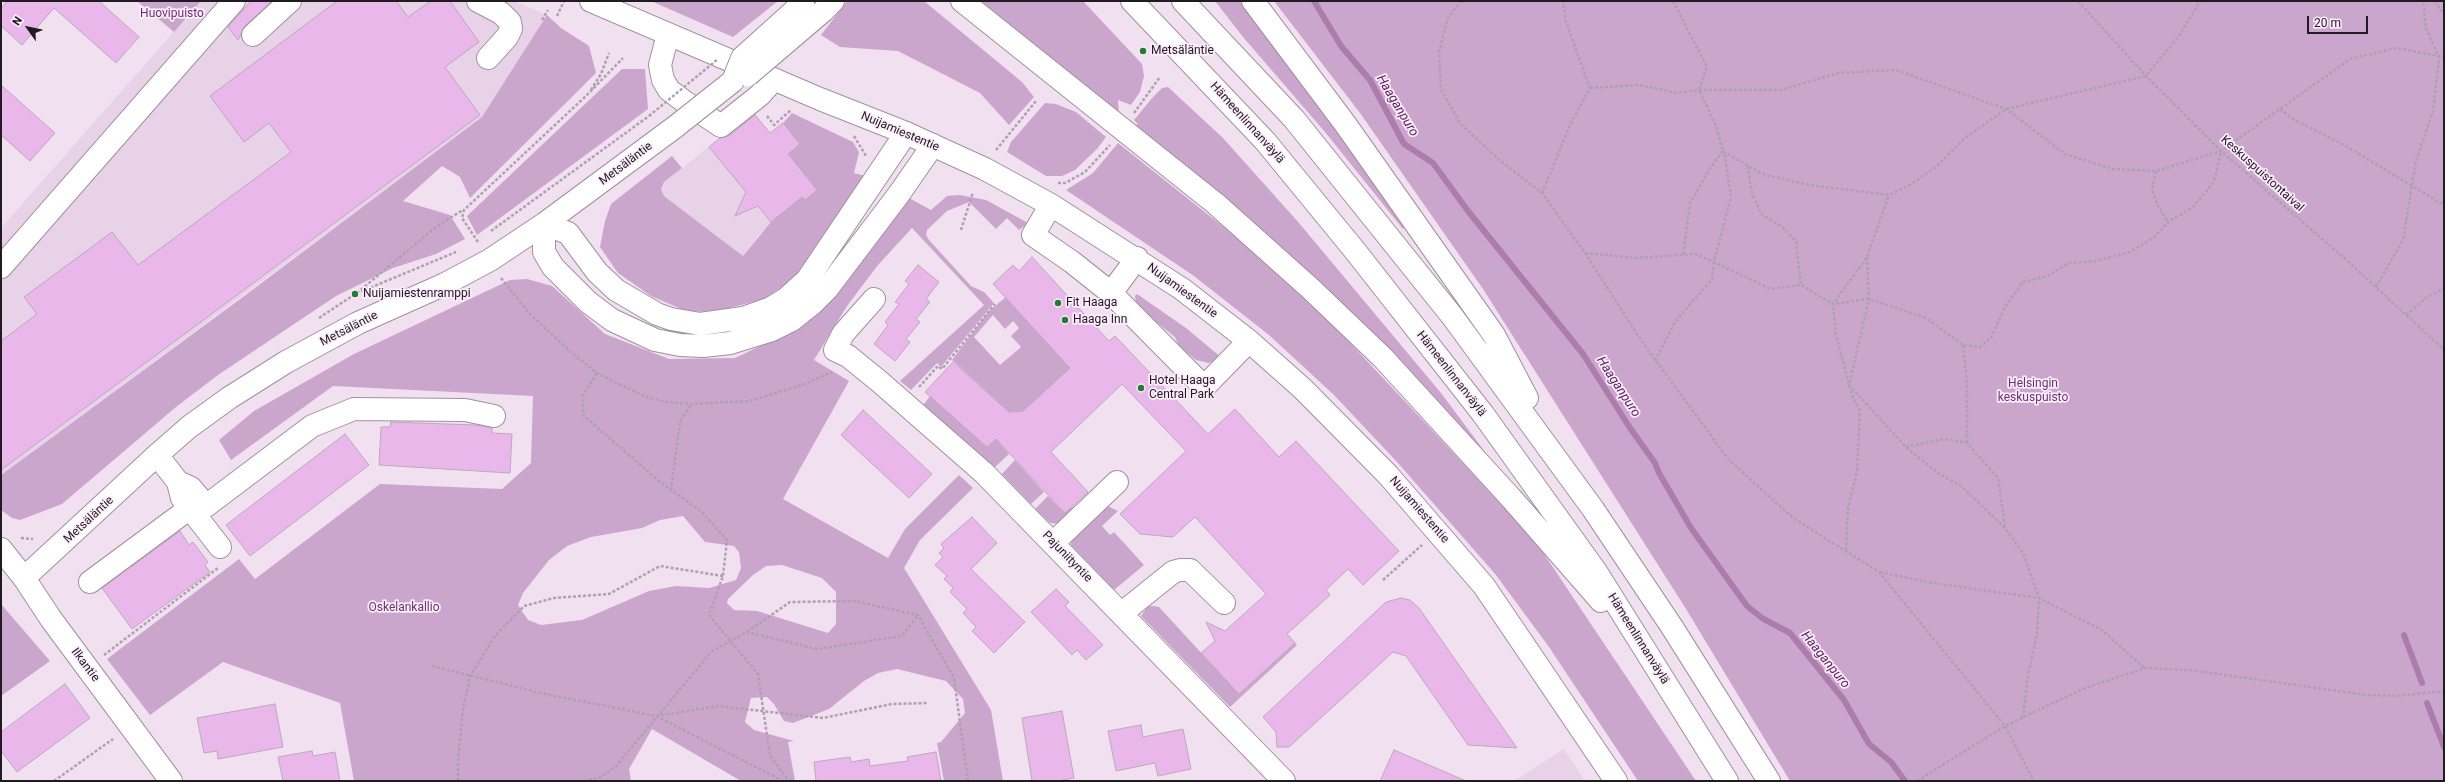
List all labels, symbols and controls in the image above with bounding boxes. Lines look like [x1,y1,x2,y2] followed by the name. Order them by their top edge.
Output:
[140,7,204,21] park label: Huovipuisto
[8,8,48,48] north arrow
[2309,8,2370,34] scale bar
[10,14,25,28] text: N
[2314,16,2341,30] text: 20 m
[1151,44,1214,58] place label: Metsäläntie
[1138,46,1148,56] marker: Metsäläntie
[1373,72,1421,140] water label: Haaganpuro
[1207,79,1287,167] street label: Hämeenlinnanväylä
[859,109,941,155] street label: Nuijamiestentie
[2217,133,2307,215] street label: Keskuspuistontaival
[597,139,655,189] street label: Metsäläntie
[1144,261,1220,321] street label: Nuijamiestentie
[363,287,471,301] place label: Nuijamiestenramppi
[350,289,360,299] marker: Nuijamiestenramppi
[1066,296,1117,310] place label: Fit Haaga
[1053,298,1063,308] marker: Fit Haaga
[318,308,380,350] street label: Metsäläntie
[1073,313,1127,327] place label: Haaga Inn
[1060,315,1070,325] marker: Haaga Inn
[1413,328,1489,420] street label: Hämeenlinnanväylä
[1593,354,1643,420] water label: Haaganpuro
[1149,374,1215,402] place label: Hotel Haaga Central Park
[1998,377,2068,405] park label: Helsingin keskuspuisto
[1136,383,1146,393] marker: Hotel Haaga Central Park
[1386,474,1452,546] street label: Nuijamiestentie
[61,493,117,547] street label: Metsäläntie
[1039,528,1095,586] street label: Pajuniityntie
[1604,591,1672,687] street label: Hämeenlinnanväylä
[368,601,440,615] park label: Oskelankallio
[1797,628,1853,692] water label: Haaganpuro
[68,645,102,685] street label: Ilkantie

